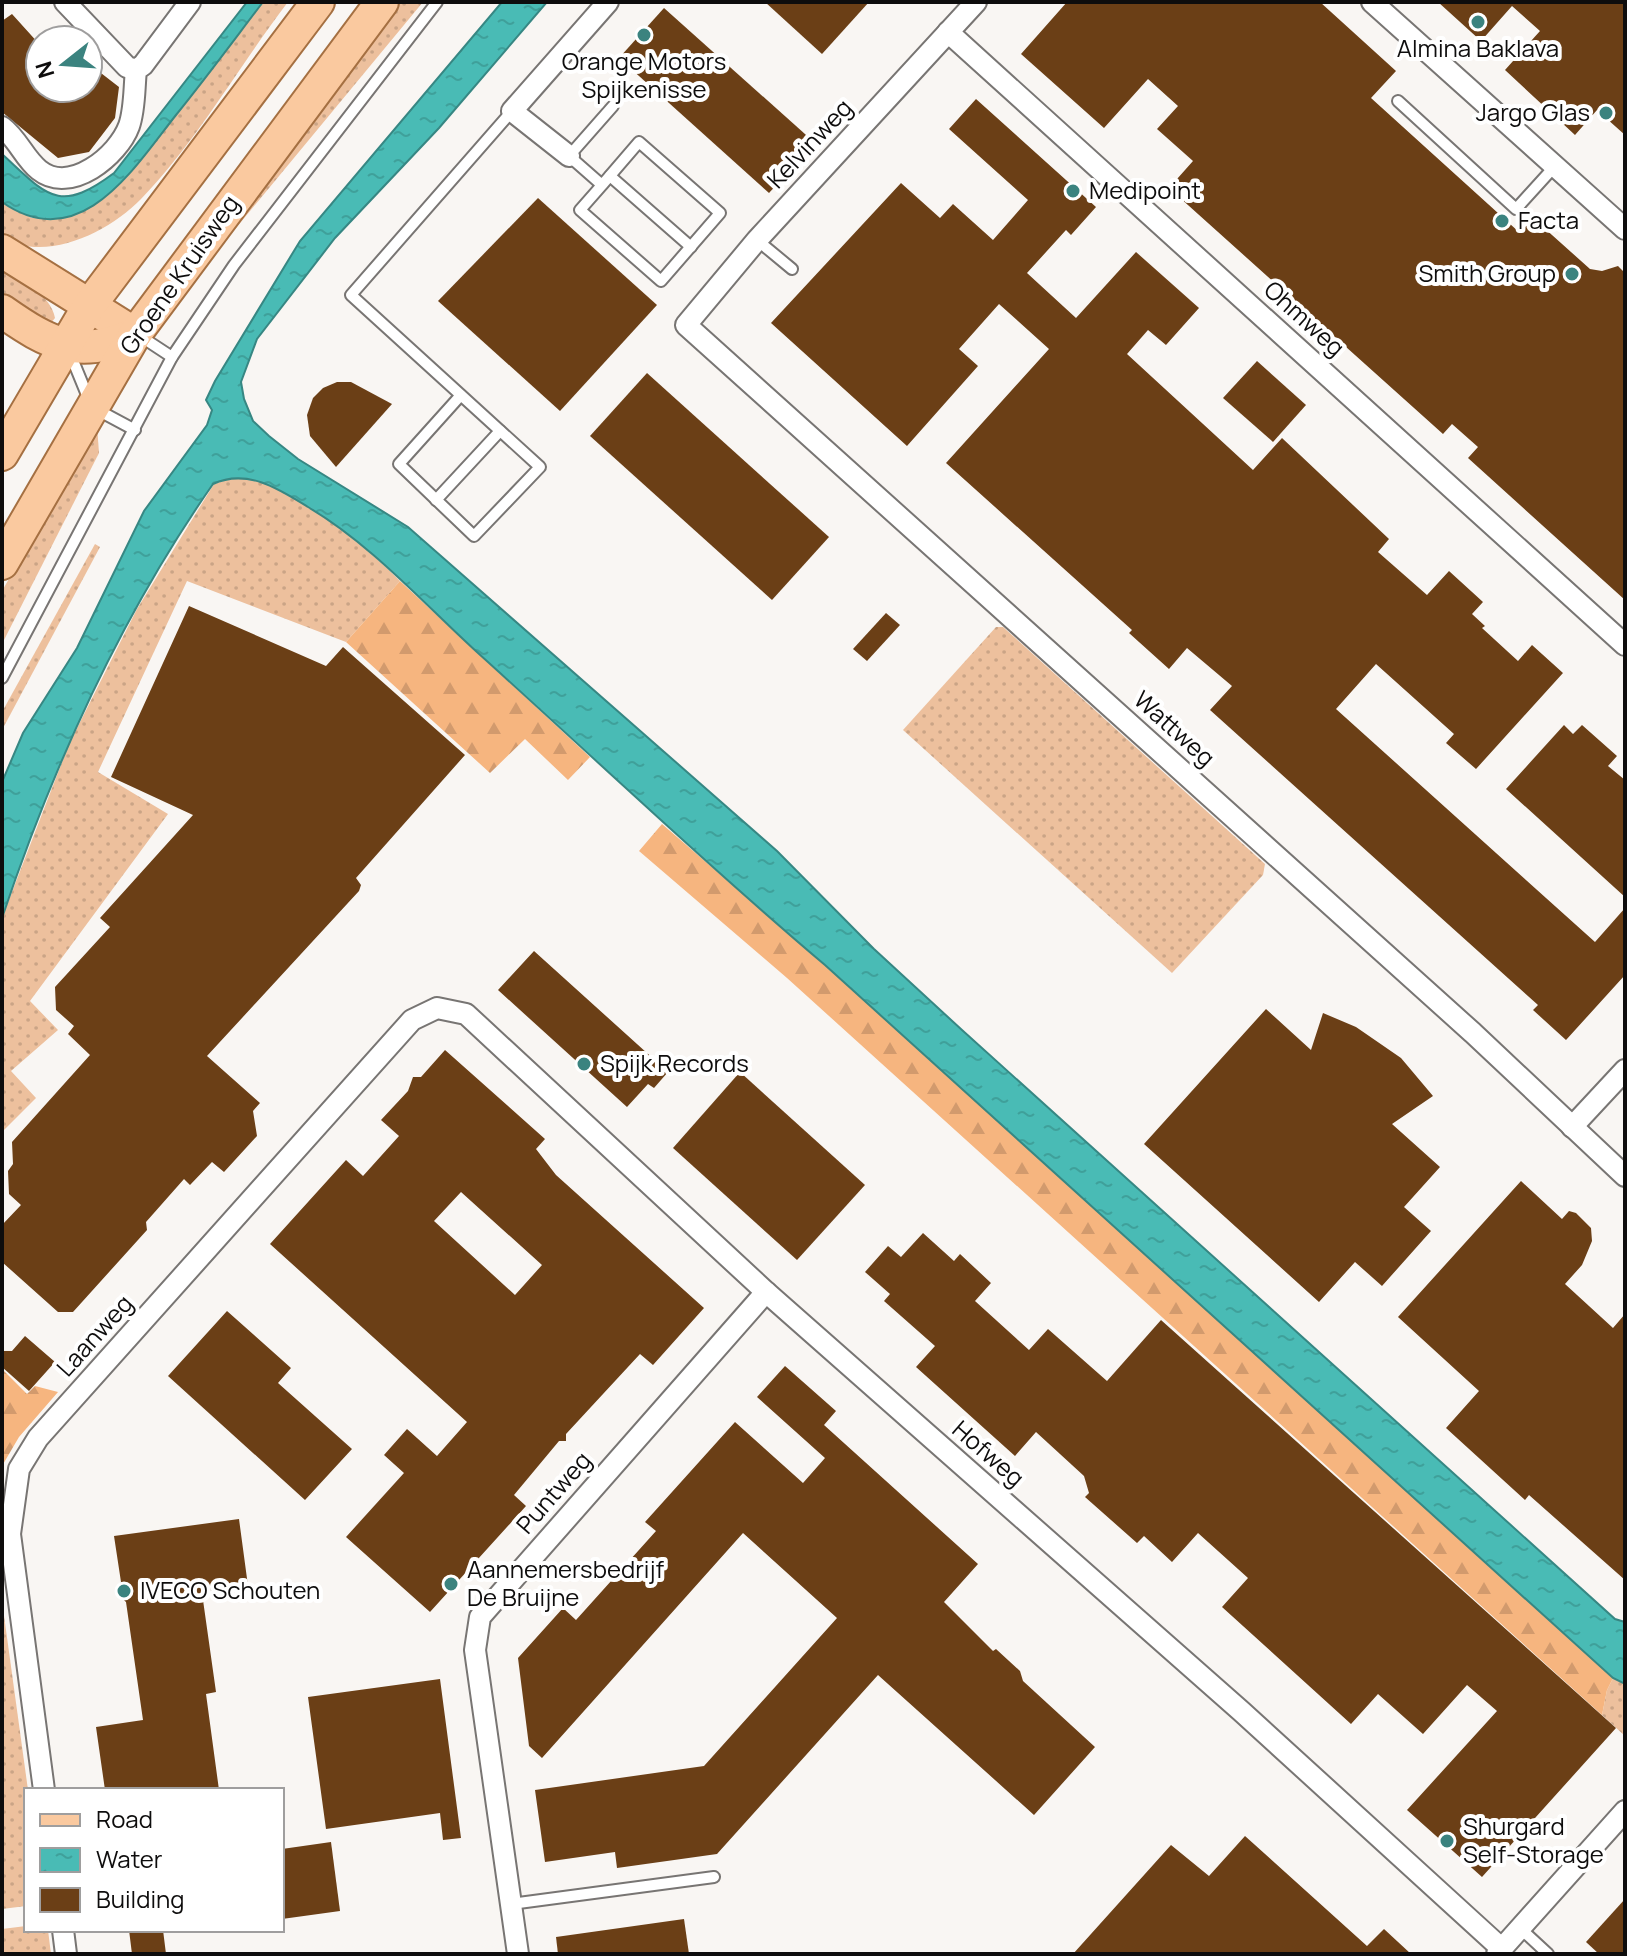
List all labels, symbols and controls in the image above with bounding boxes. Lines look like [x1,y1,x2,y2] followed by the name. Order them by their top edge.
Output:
[1469,13,1487,31] marker: Almina Baklava
[24,24,104,104] north arrow
[635,26,653,44] marker: Orange Motors Spijkenisse
[1397,31,1559,64] place label: Almina Baklava
[562,44,726,105] place label: Orange Motors Spijkenisse
[28,58,62,82] text: N
[759,91,859,195] street label: Kelvinweg
[1476,95,1590,128] place label: Jargo Glas
[1597,104,1615,122] marker: Jargo Glas
[1089,173,1201,206] place label: Medipoint
[1064,182,1082,200] marker: Medipoint
[112,188,246,360] street label: Groene Kruisweg
[1518,203,1579,236] place label: Facta
[1493,212,1511,230] marker: Facta
[1419,256,1556,289] place label: Smith Group
[1563,265,1581,283] marker: Smith Group
[1257,273,1353,363] street label: Ohmweg
[1127,683,1223,773] street label: Wattweg
[600,1046,749,1079] place label: Spijk Records
[575,1055,593,1073] marker: Spijk Records
[48,1287,139,1383] street label: Laanweg
[946,1412,1032,1493] street label: Hofweg
[508,1444,598,1540] street label: Puntweg
[467,1552,664,1613] place label: Aannemersbedrijf De Bruijne
[140,1573,320,1606] place label: IVECO Schouten
[442,1575,460,1593] marker: Aannemersbedrijf De Bruijne
[115,1582,133,1600] marker: IVECO Schouten
[24,1788,284,1932] legend
[96,1802,153,1835] text: Road
[1463,1809,1604,1870] place label: Shurgard Self-Storage
[1438,1832,1456,1850] marker: Shurgard Self-Storage
[96,1842,163,1875] text: Water
[96,1882,184,1915] text: Building

